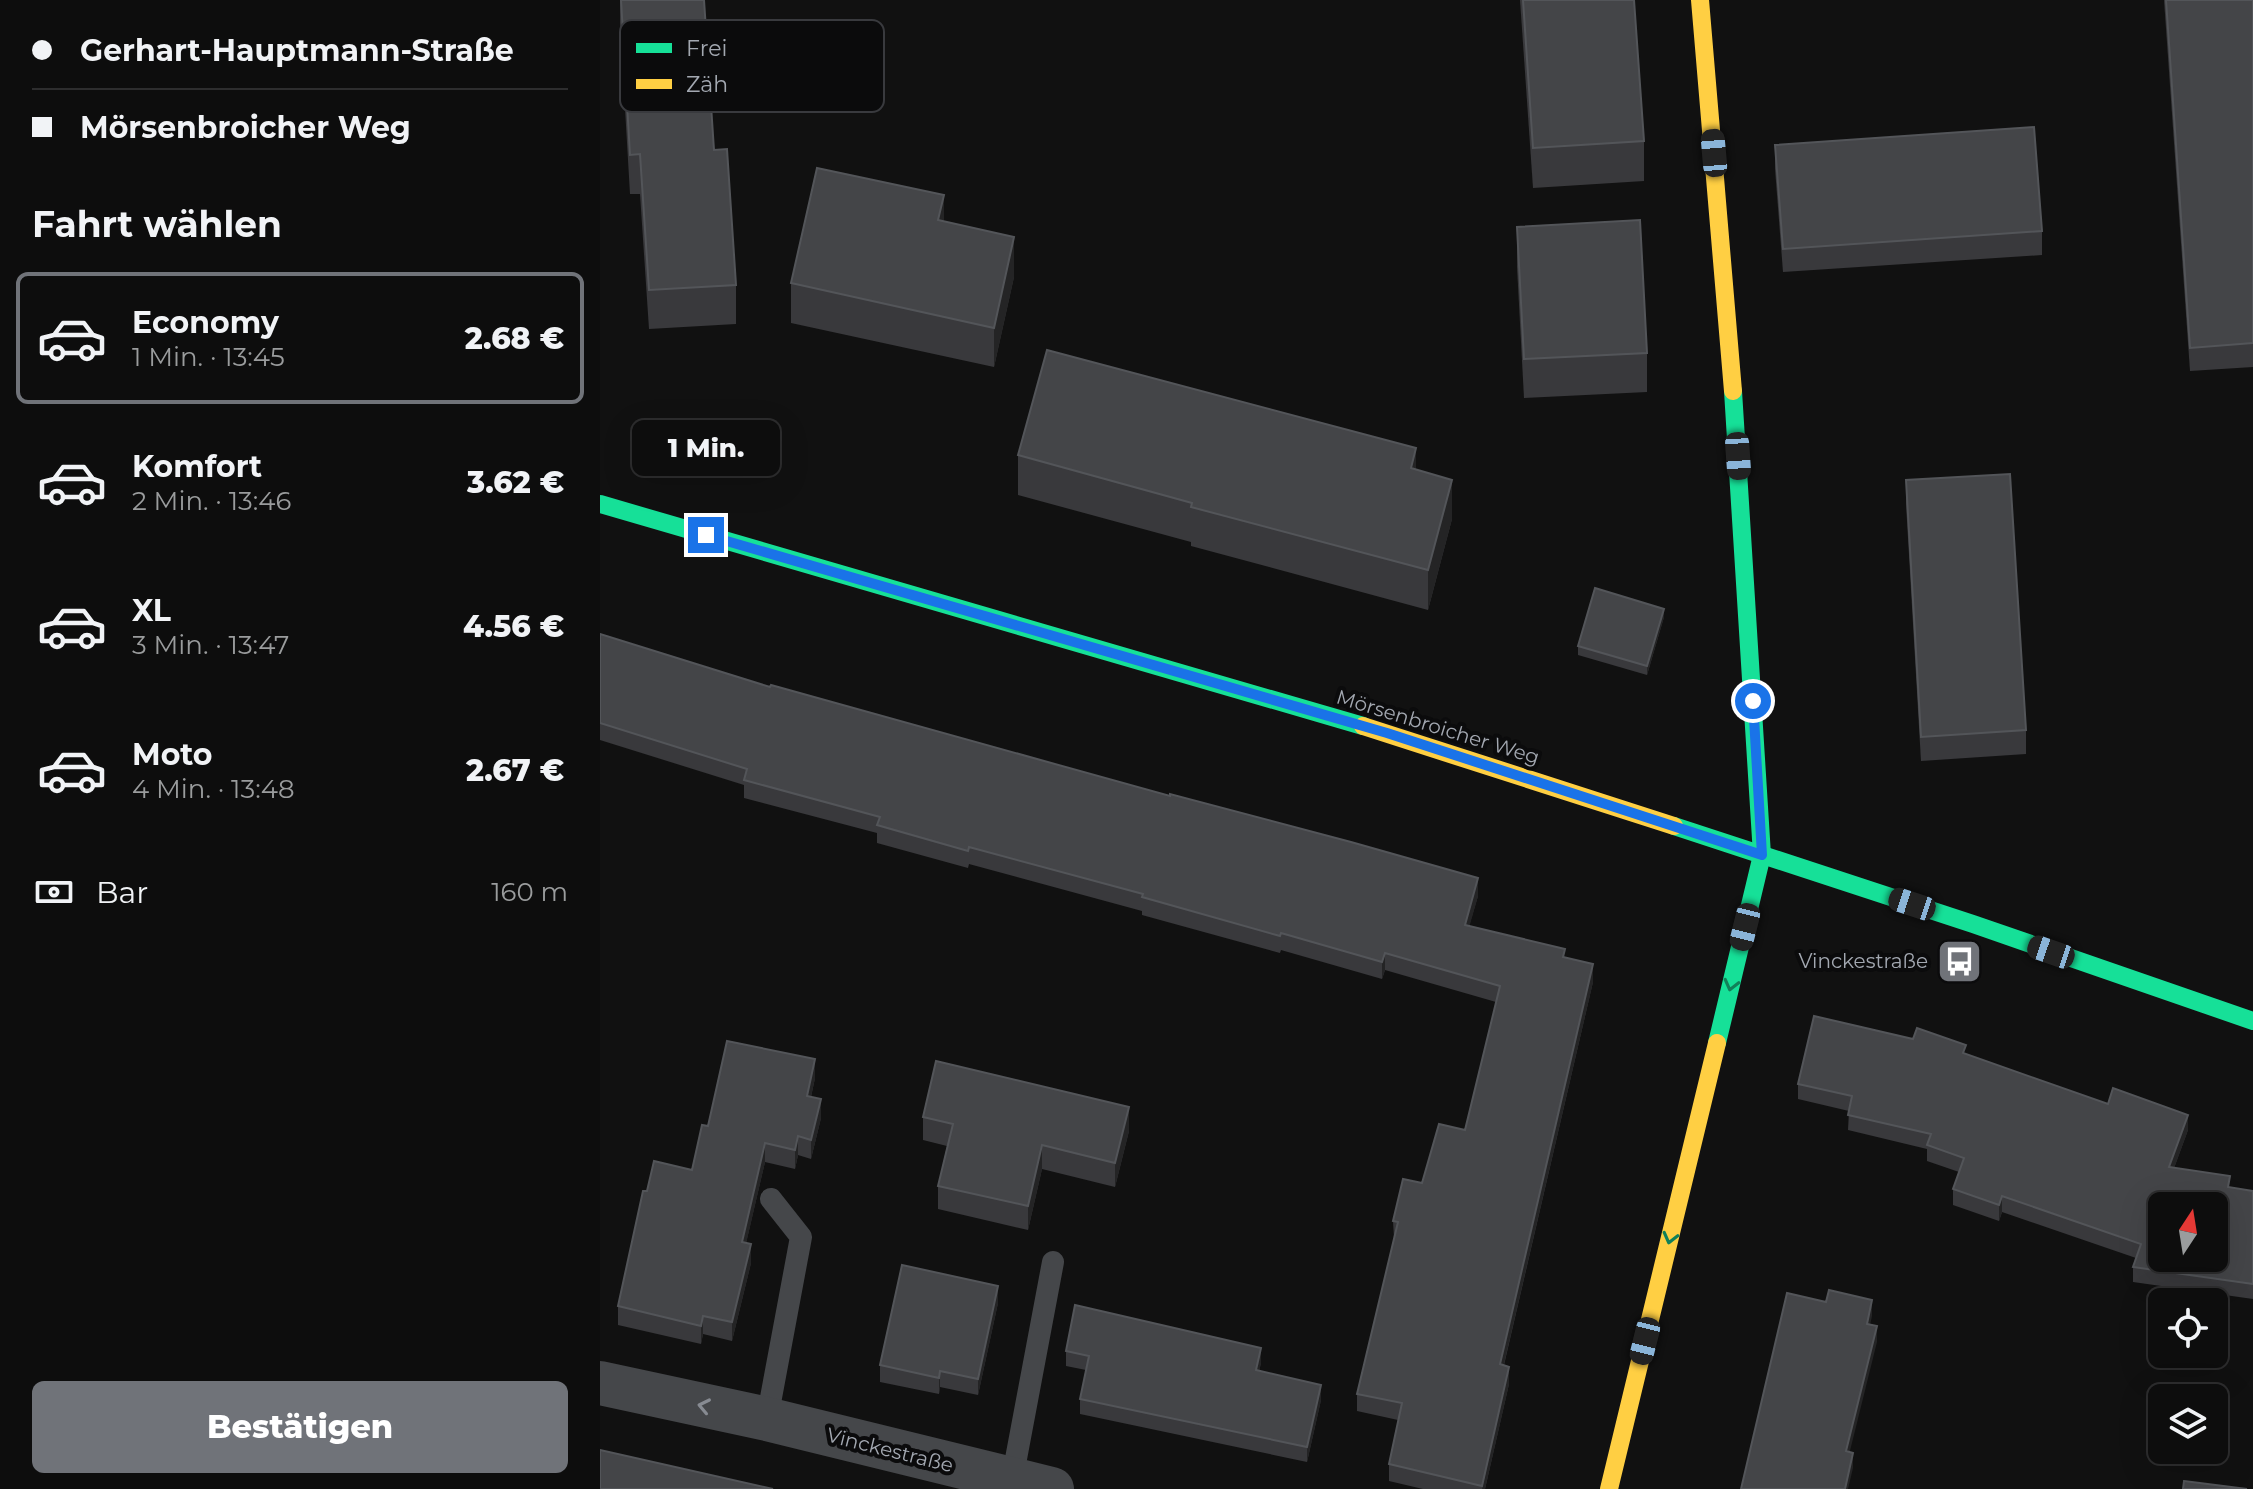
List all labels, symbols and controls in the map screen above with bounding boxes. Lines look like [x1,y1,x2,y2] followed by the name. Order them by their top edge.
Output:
[620,20,884,112] legend
[80,32,514,69] text: Gerhart-Hauptmann-Straße
[686,35,727,62] text: Frei
[686,71,728,98] text: Zäh
[80,109,411,146] text: Mörsenbroicher Weg
[1700,128,1728,178] car
[32,202,282,246] text: Fahrt wählen
[36,302,108,374] icon: car
[132,304,279,341] text: Economy
[465,320,564,357] text: 2.68 €
[132,341,285,373] text: 1 Min. · 13:45
[632,419,780,475] callout: 1 Min.
[1724,431,1752,481] car
[668,432,744,464] text: 1 Min.
[36,446,108,518] icon: car
[132,448,262,485] text: Komfort
[467,464,564,501] text: 3.62 €
[132,485,291,517] text: 2 Min. · 13:46
[688,517,724,553] route end
[36,590,108,662] icon: car
[132,592,171,629] text: XL
[463,608,564,645] text: 4.56 €
[132,629,289,661] text: 3 Min. · 13:47
[1735,683,1771,719] route start
[1334,685,1542,769] street label: Mörsenbroicher Weg
[36,734,108,806] icon: car
[132,736,213,773] text: Moto
[466,752,564,789] text: 2.67 €
[132,773,295,805] text: 4 Min. · 13:48
[32,870,76,914] icon: cash
[96,874,148,911] text: Bar
[491,876,568,908] text: 160 m
[1885,885,1939,923] car
[1728,901,1762,953] car
[2024,933,2078,971] car
[1935,937,1983,985] bus stop icon: Vinckestraße
[1798,949,1928,973] place label: Vinckestraße
[1723,978,1740,992] one-way arrow
[2148,1192,2228,1272] north arrow
[2148,1192,2228,1464] map controls
[1662,1231,1679,1244] one-way arrow
[2148,1288,2228,1368] button: locate
[1628,1315,1662,1367] car
[32,1381,568,1473] button: Bestätigen
[2148,1384,2228,1464] button: layers
[698,1398,711,1415] one-way arrow
[824,1423,956,1477] street label: Vinckestraße

